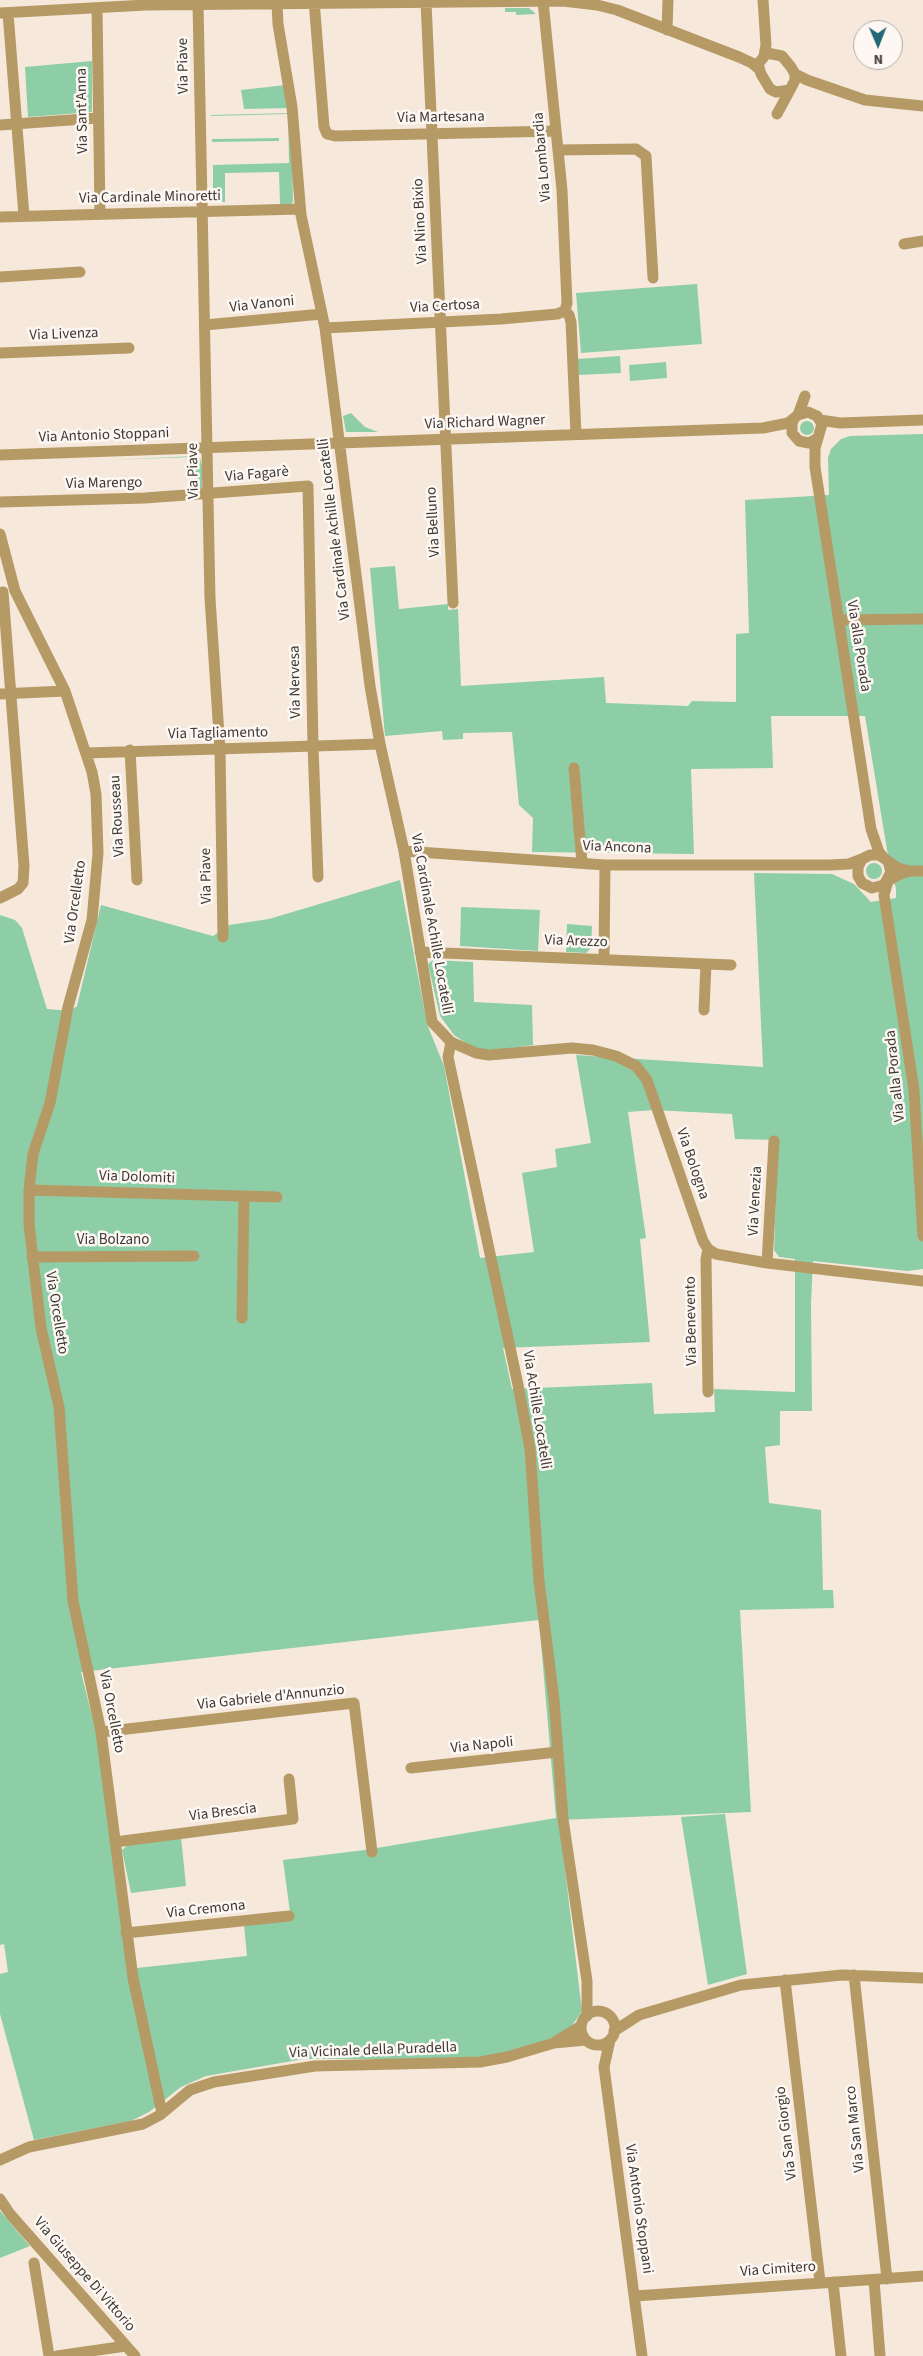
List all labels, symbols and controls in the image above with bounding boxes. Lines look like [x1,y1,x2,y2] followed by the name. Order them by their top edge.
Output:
[853,20,903,70] north arrow
[175,38,193,94] street label: Via Piave
[873,49,883,69] text: N
[73,68,93,154] street label: Via Sant'Anna
[397,108,485,128] street label: Via Martesana
[530,111,556,203] street label: Via Lombardia
[410,178,432,264] street label: Via Nino Bixio
[79,188,221,208] street label: Via Cardinale Minoretti
[229,293,295,317] street label: Via Vanoni
[410,296,480,318] street label: Via Certosa
[29,325,99,345] street label: Via Livenza
[424,412,546,434] street label: Via Richard Wagner
[38,425,170,447] street label: Via Antonio Stoppani
[315,437,355,621] street label: Via Cardinale Achille Locatelli
[185,443,203,499] street label: Via Piave
[224,463,290,487] street label: Via Fagarè
[66,474,142,494] street label: Via Marengo
[423,486,445,558] street label: Via Belluno
[842,599,874,693] street label: Via alla Porada
[286,645,306,719] street label: Via Nervesa
[168,724,268,744] street label: Via Tagliamento
[107,774,129,858] street label: Via Rousseau
[406,832,456,1016] street label: Via Cardinale Achille Locatelli
[582,838,652,858] street label: Via Ancona
[198,848,216,904] street label: Via Piave
[61,859,91,945] street label: Via Orcelletto
[544,932,608,952] street label: Via Arezzo
[882,1029,910,1123] street label: Via alla Porada
[671,1126,713,1202] street label: Via Bologna
[745,1165,767,1237] street label: Via Venezia
[99,1168,175,1188] street label: Via Dolomiti
[77,1232,149,1250] street label: Via Bolzano
[41,1270,71,1356] street label: Via Orcelletto
[682,1276,702,1366] street label: Via Benevento
[518,1349,554,1471] street label: Via Achille Locatelli
[94,1669,128,1755] street label: Via Orcelletto
[196,1681,346,1715] street label: Via Gabriele d'Annunzio
[450,1734,514,1758] street label: Via Napoli
[188,1800,258,1826] street label: Via Brescia
[166,1897,246,1923] street label: Via Cremona
[289,2039,457,2063] street label: Via Vicinale della Puradella
[772,2085,802,2181] street label: Via San Giorgio
[843,2085,869,2173] street label: Via San Marco
[620,2143,656,2275] street label: Via Antonio Stoppani
[29,2214,139,2336] street label: Via Giuseppe Di Vittorio
[740,2258,816,2282] street label: Via Cimitero

